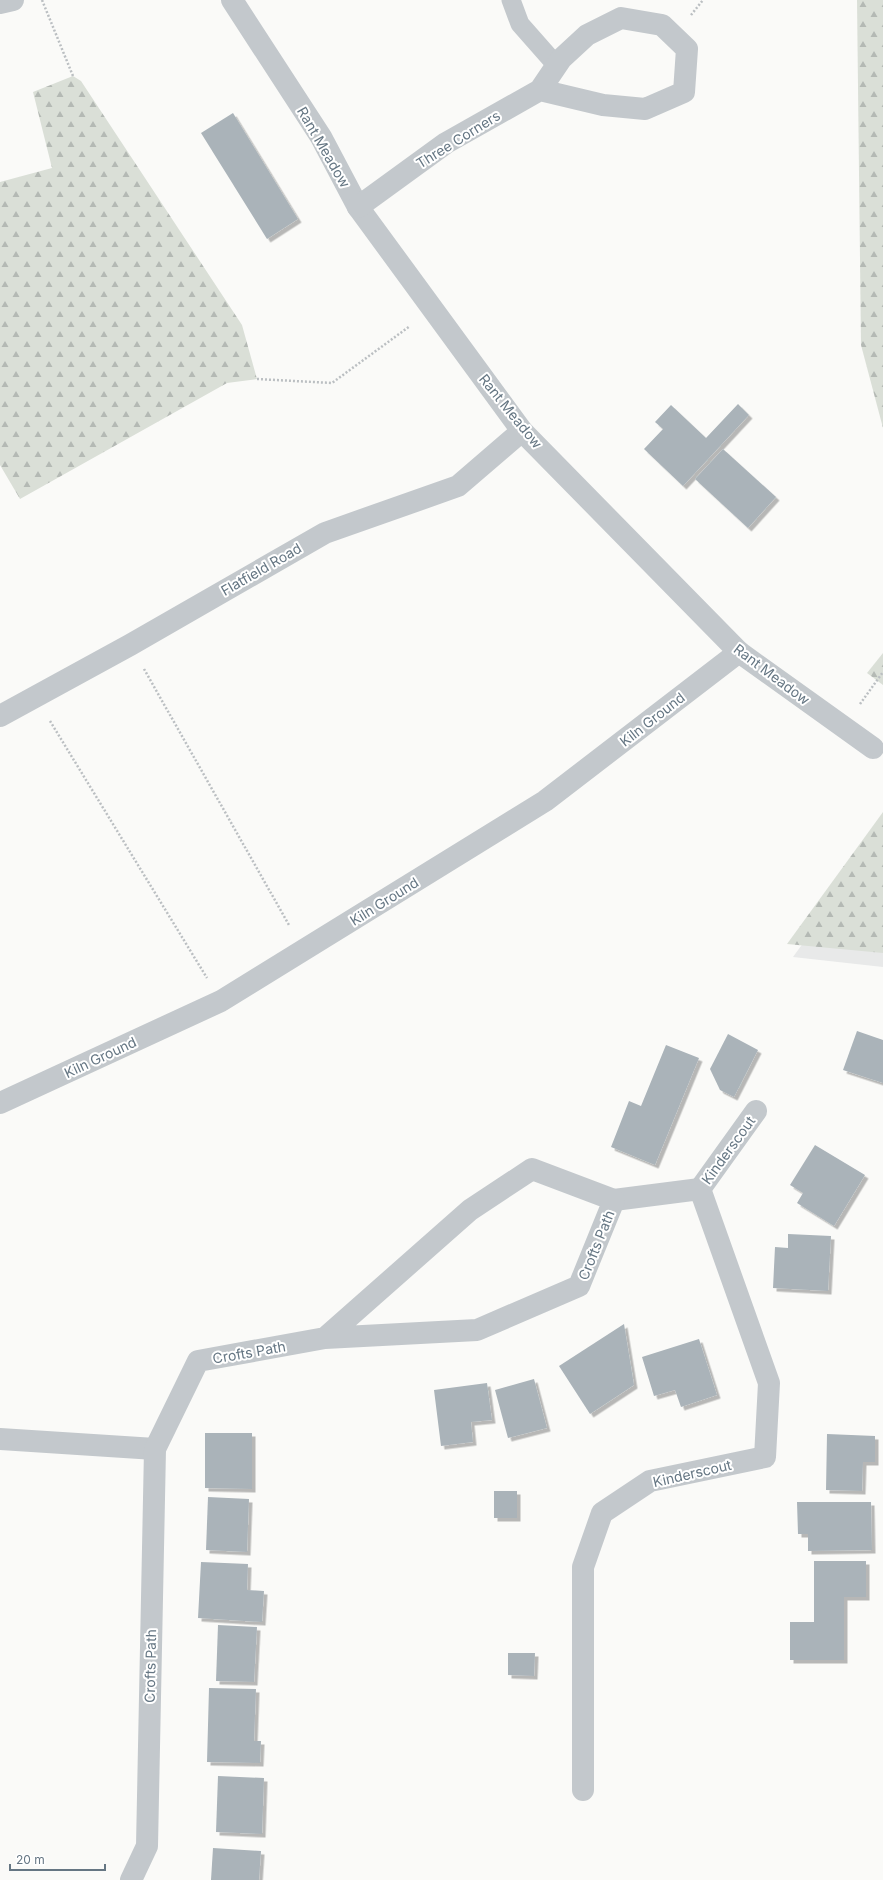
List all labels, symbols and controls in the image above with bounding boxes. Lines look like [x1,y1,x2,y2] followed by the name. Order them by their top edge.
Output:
[294,104,354,190] street label: Rant Meadow
[413,106,503,172] street label: Three Corners
[476,370,546,452] street label: Rant Meadow
[218,539,304,599] street label: Flatfield Road
[731,640,813,708] street label: Rant Meadow
[616,688,688,750] street label: Kiln Ground
[347,873,421,929] street label: Kiln Ground
[61,1033,139,1081] street label: Kiln Ground
[698,1112,759,1187] street label: Kinderscout
[574,1208,618,1282] street label: Crofts Path
[211,1337,287,1367] street label: Crofts Path
[651,1456,733,1490] street label: Kinderscout
[141,1629,159,1703] street label: Crofts Path
[10,1846,105,1872] scale bar
[16,1852,45,1867] text: 20 m

